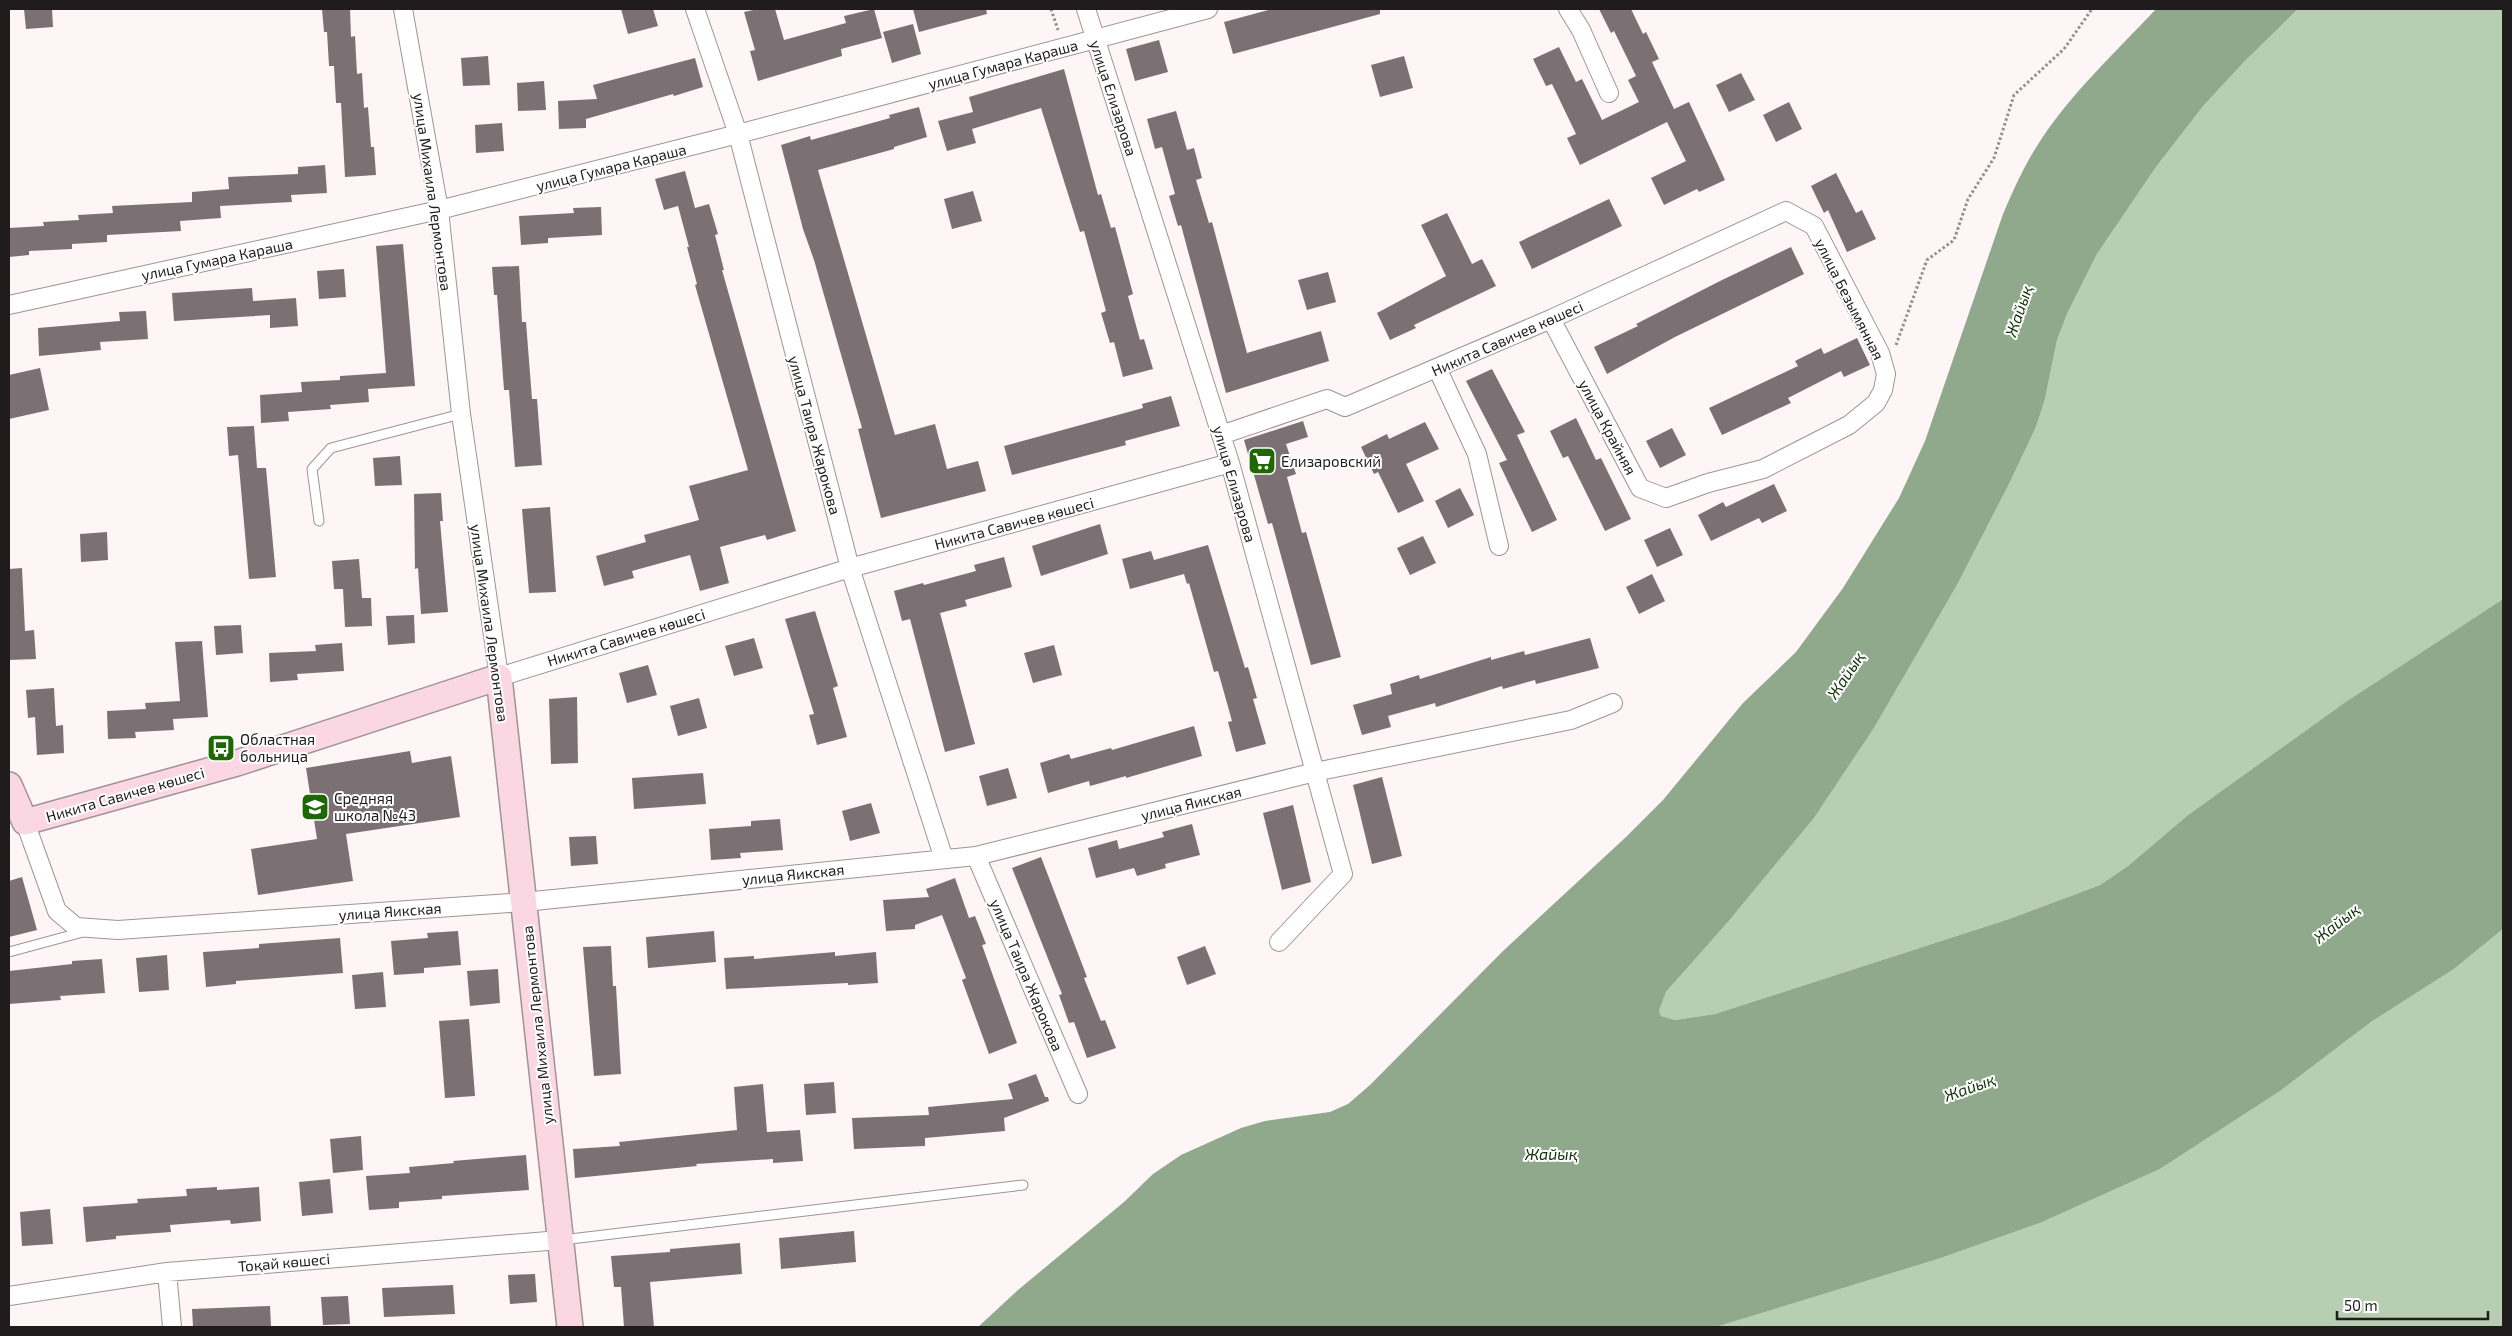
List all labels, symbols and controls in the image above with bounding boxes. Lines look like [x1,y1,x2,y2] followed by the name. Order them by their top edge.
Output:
[926,35,1080,94] street label: улица Гумара Караша
[1086,38,1141,158] street label: улица Елизарова
[409,92,456,292] street label: улица Михаила Лермонтова
[534,140,688,195] street label: улица Гумара Караша
[140,234,294,285] street label: улица Гумара Караша
[1811,235,1888,363] street label: улица Безымянная
[2000,283,2036,340] water label: Жайық
[1428,296,1586,380] street label: Никита Савичев көшесі
[784,354,845,517] street label: улица Таира Жарокова
[1575,376,1641,478] street label: улица Крайняя
[1209,424,1260,545] street label: улица Елизарова
[1247,446,1277,476] supermarket icon: Елизаровский
[1281,452,1381,470] place label: Елизаровский
[932,493,1096,553] street label: Никита Савичев көшесі
[466,523,513,723] street label: улица Михаила Лермонтова
[545,604,707,670] street label: Никита Савичев көшесі
[1822,647,1868,703] water label: Жайық
[240,730,315,765] place label: Областная больница
[206,733,236,763] bus stop icon: Областная больница
[44,763,206,825] street label: Никита Савичев көшесі
[1139,782,1243,825] street label: улица Яикская
[334,789,416,824] place label: Средняя школа №43
[300,792,330,822] school or university icon: Средняя школа №43
[741,860,845,889] street label: улица Яикская
[986,896,1067,1054] street label: улица Таира Жарокова
[338,898,442,925] street label: улица Яикская
[2309,899,2363,947] water label: Жайық
[518,925,557,1125] street label: улица Михаила Лермонтова
[1940,1069,1997,1105] water label: Жайық
[1524,1144,1578,1163] water label: Жайық
[237,1249,331,1275] street label: Тоқай көшесі
[2337,1288,2488,1320] scale bar
[2344,1296,2378,1314] text: 50 m

